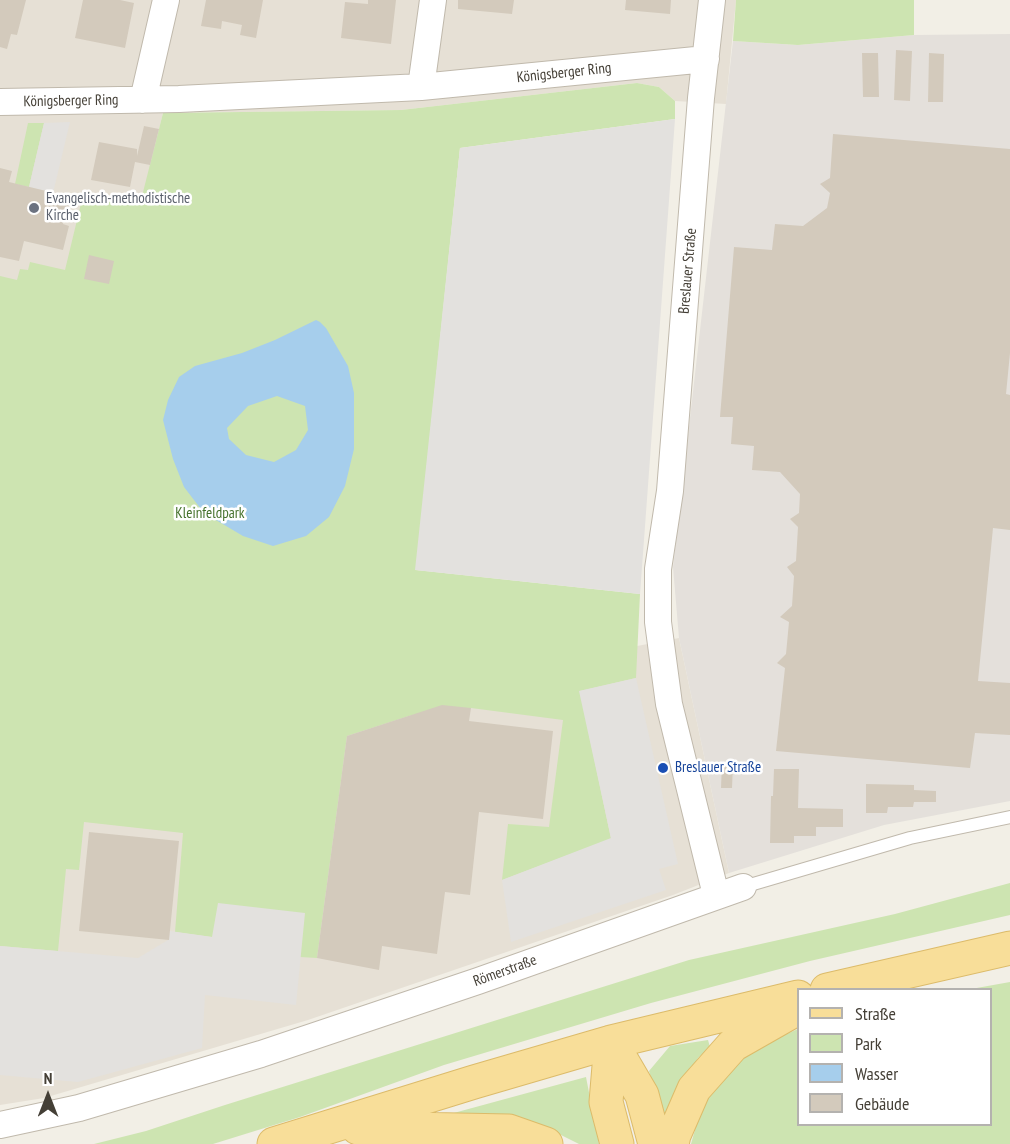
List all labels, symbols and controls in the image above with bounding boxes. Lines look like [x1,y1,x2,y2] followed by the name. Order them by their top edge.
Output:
[516,59,612,87] street label: Königsberger Ring
[23,91,119,111] street label: Königsberger Ring
[46,190,190,225] place label: Evangelisch-methodistische Kirche
[27,201,41,215] marker: Evangelisch-methodistische Kirche
[675,227,701,315] street label: Breslauer Straße
[175,505,245,523] park label: Kleinfeldpark
[675,759,761,777] place label: Breslauer Straße
[656,761,670,775] marker: Breslauer Straße
[471,951,539,991] street label: Römerstraße
[797,988,992,1126] legend
[855,1002,896,1025] text: Straße
[855,1032,882,1055] text: Park
[855,1062,898,1085] text: Wasser
[18,1066,78,1126] north arrow
[44,1068,52,1088] text: N
[855,1092,909,1115] text: Gebäude

